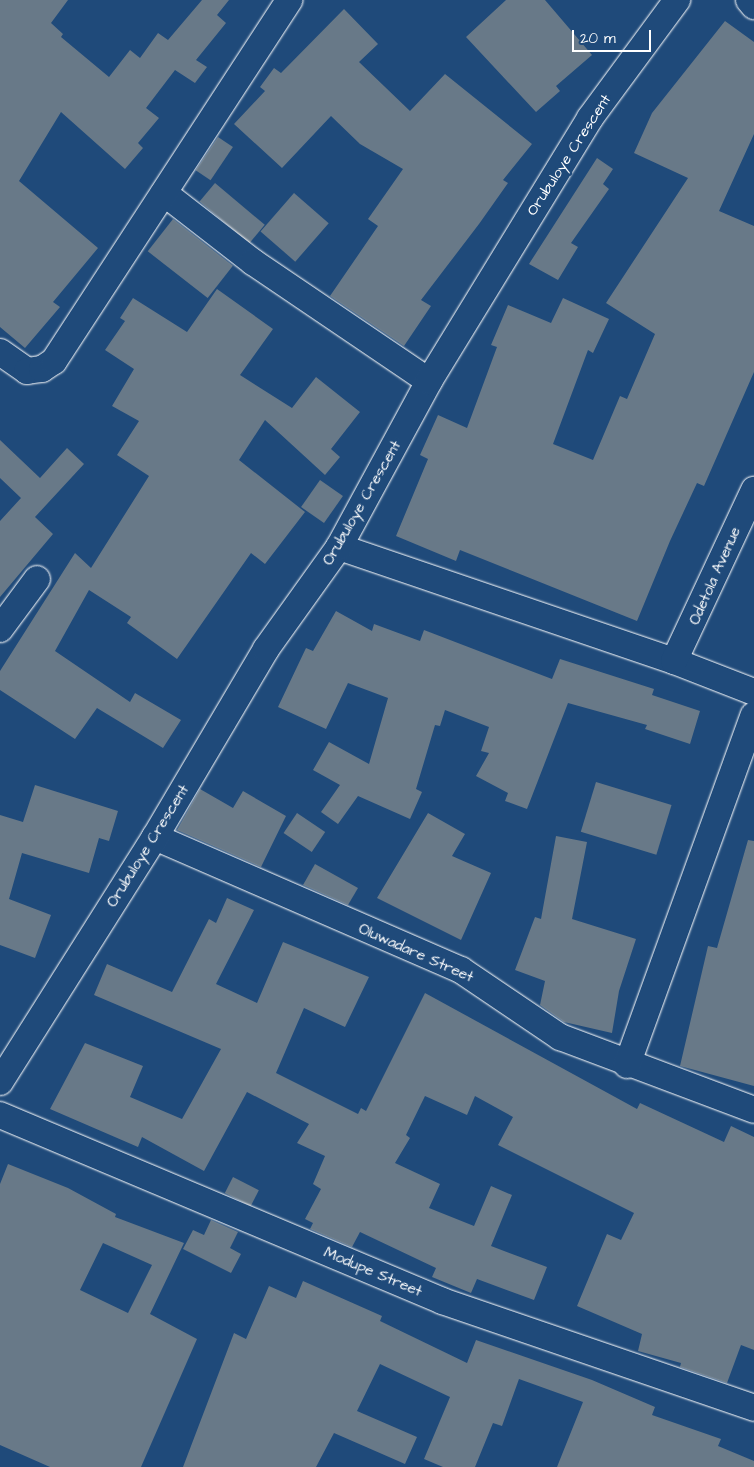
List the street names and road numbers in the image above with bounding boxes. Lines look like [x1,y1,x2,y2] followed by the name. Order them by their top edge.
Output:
[523,91,615,219] street label: Orubuloye Crescent
[319,438,405,568] street label: Orubuloye Crescent
[685,524,745,628] street label: Odetola Avenue
[103,782,193,910] street label: Orubuloye Crescent
[356,920,476,986] street label: Oluwadare Street
[321,1243,425,1301] street label: Modupe Street

